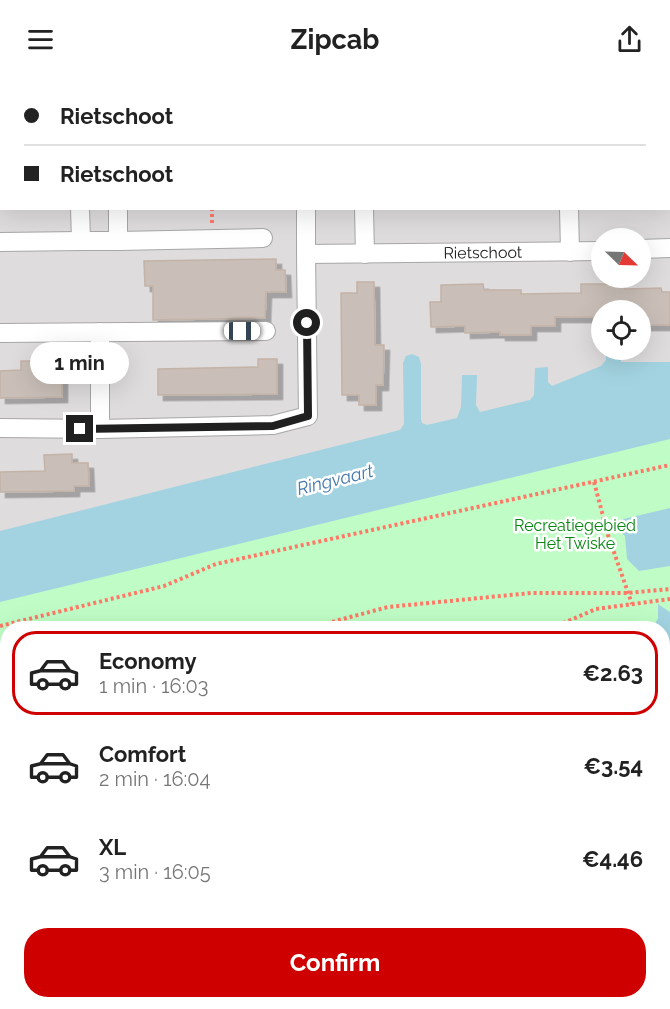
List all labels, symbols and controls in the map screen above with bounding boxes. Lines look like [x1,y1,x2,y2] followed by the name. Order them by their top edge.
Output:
[24,23,57,56] icon: menu
[613,23,646,56] icon: share
[291,24,379,55] text: Zipcab
[60,103,173,129] text: Rietschoot
[60,161,173,187] text: Rietschoot
[591,228,651,288] north arrow
[591,228,651,360] map controls
[443,243,523,263] street label: Rietschoot
[591,300,651,360] button: locate
[293,309,320,336] route start
[224,322,260,340] car
[31,342,130,384] callout: 1 min
[54,351,105,375] text: 1 min
[66,415,93,442] route end
[295,460,375,499] water label: Ringvaart
[514,516,636,553] park label: Recreatiegebied Het Twiske
[27,646,81,700] icon: car
[99,648,197,674] text: Economy
[583,660,643,686] text: €2.63
[99,674,208,698] text: 1 min · 16:03
[27,739,81,793] icon: car
[99,741,186,767] text: Comfort
[583,753,643,779] text: €3.54
[99,767,210,791] text: 2 min · 16:04
[27,832,81,886] icon: car
[99,834,126,860] text: XL
[582,846,643,872] text: €4.46
[99,860,211,884] text: 3 min · 16:05
[24,928,646,997] button: Confirm

